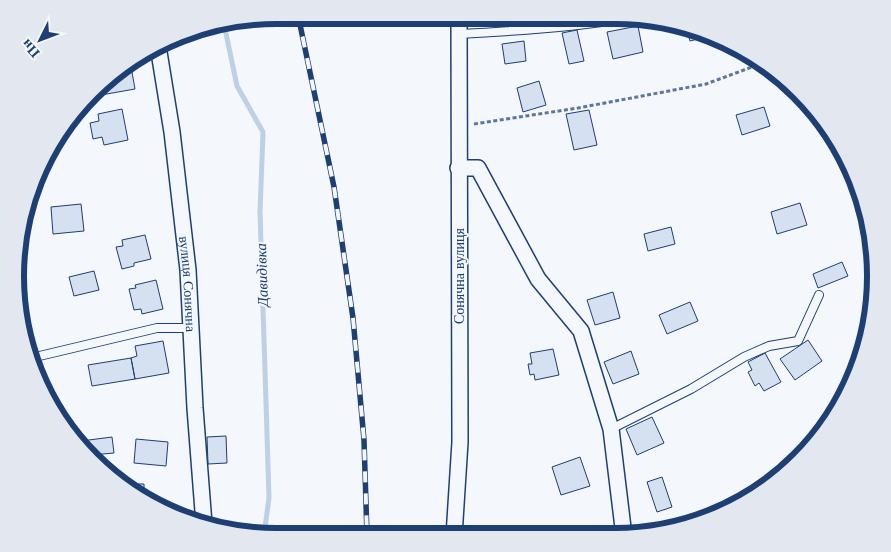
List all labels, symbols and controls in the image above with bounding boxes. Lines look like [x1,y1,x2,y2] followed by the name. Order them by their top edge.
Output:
[15,15,65,65] north arrow
[17,36,43,62] text: Пн
[450,227,468,324] street label: Сонячна вулиця
[175,235,200,333] street label: вулиця Сонячна
[251,243,272,309] water label: Давидівка

